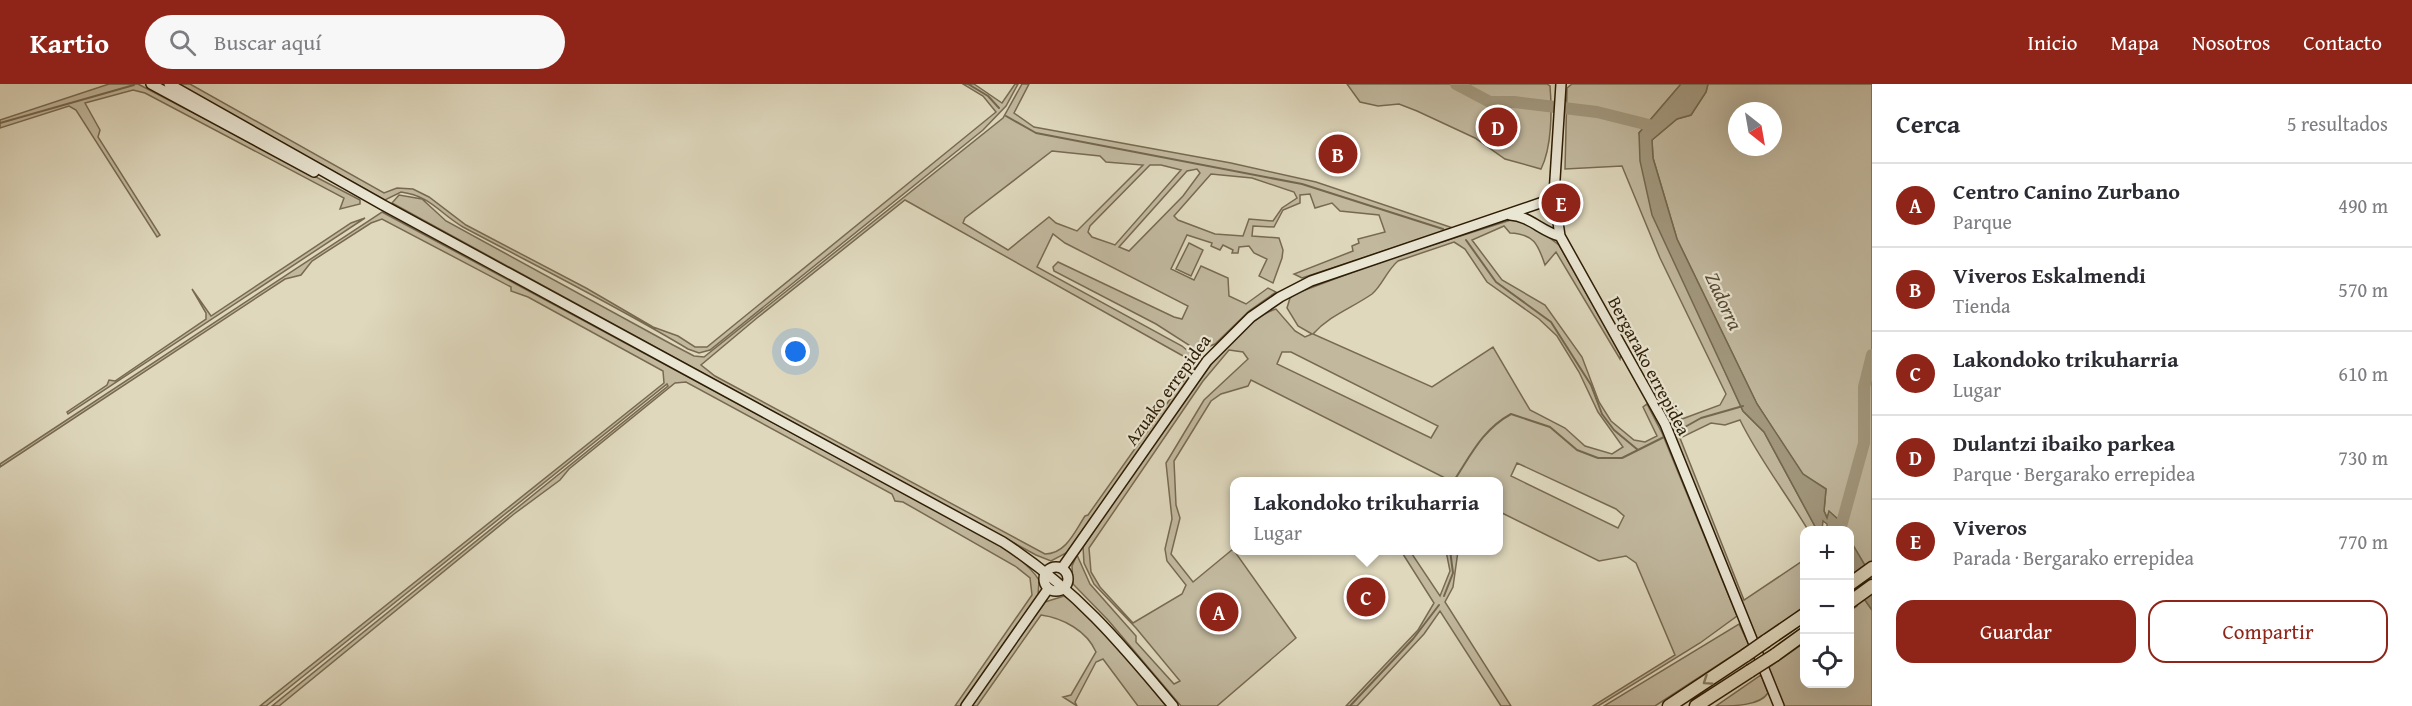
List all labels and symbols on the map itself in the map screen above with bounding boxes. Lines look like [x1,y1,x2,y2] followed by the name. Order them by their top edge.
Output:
[1728,102,1782,156] north arrow
[1478,104,1518,150] pin: D
[1318,132,1358,176] pin: B
[1542,180,1580,226] pin: E
[1698,267,1751,335] water label: Zadorra
[1601,291,1698,441] street label: Bergarako errepidea
[1118,328,1218,451] street label: Azuako errepidea
[781,337,810,366] your location
[1346,574,1386,620] pin: C
[1200,590,1238,634] pin: A
[1703,674,1714,685] one-way arrow

